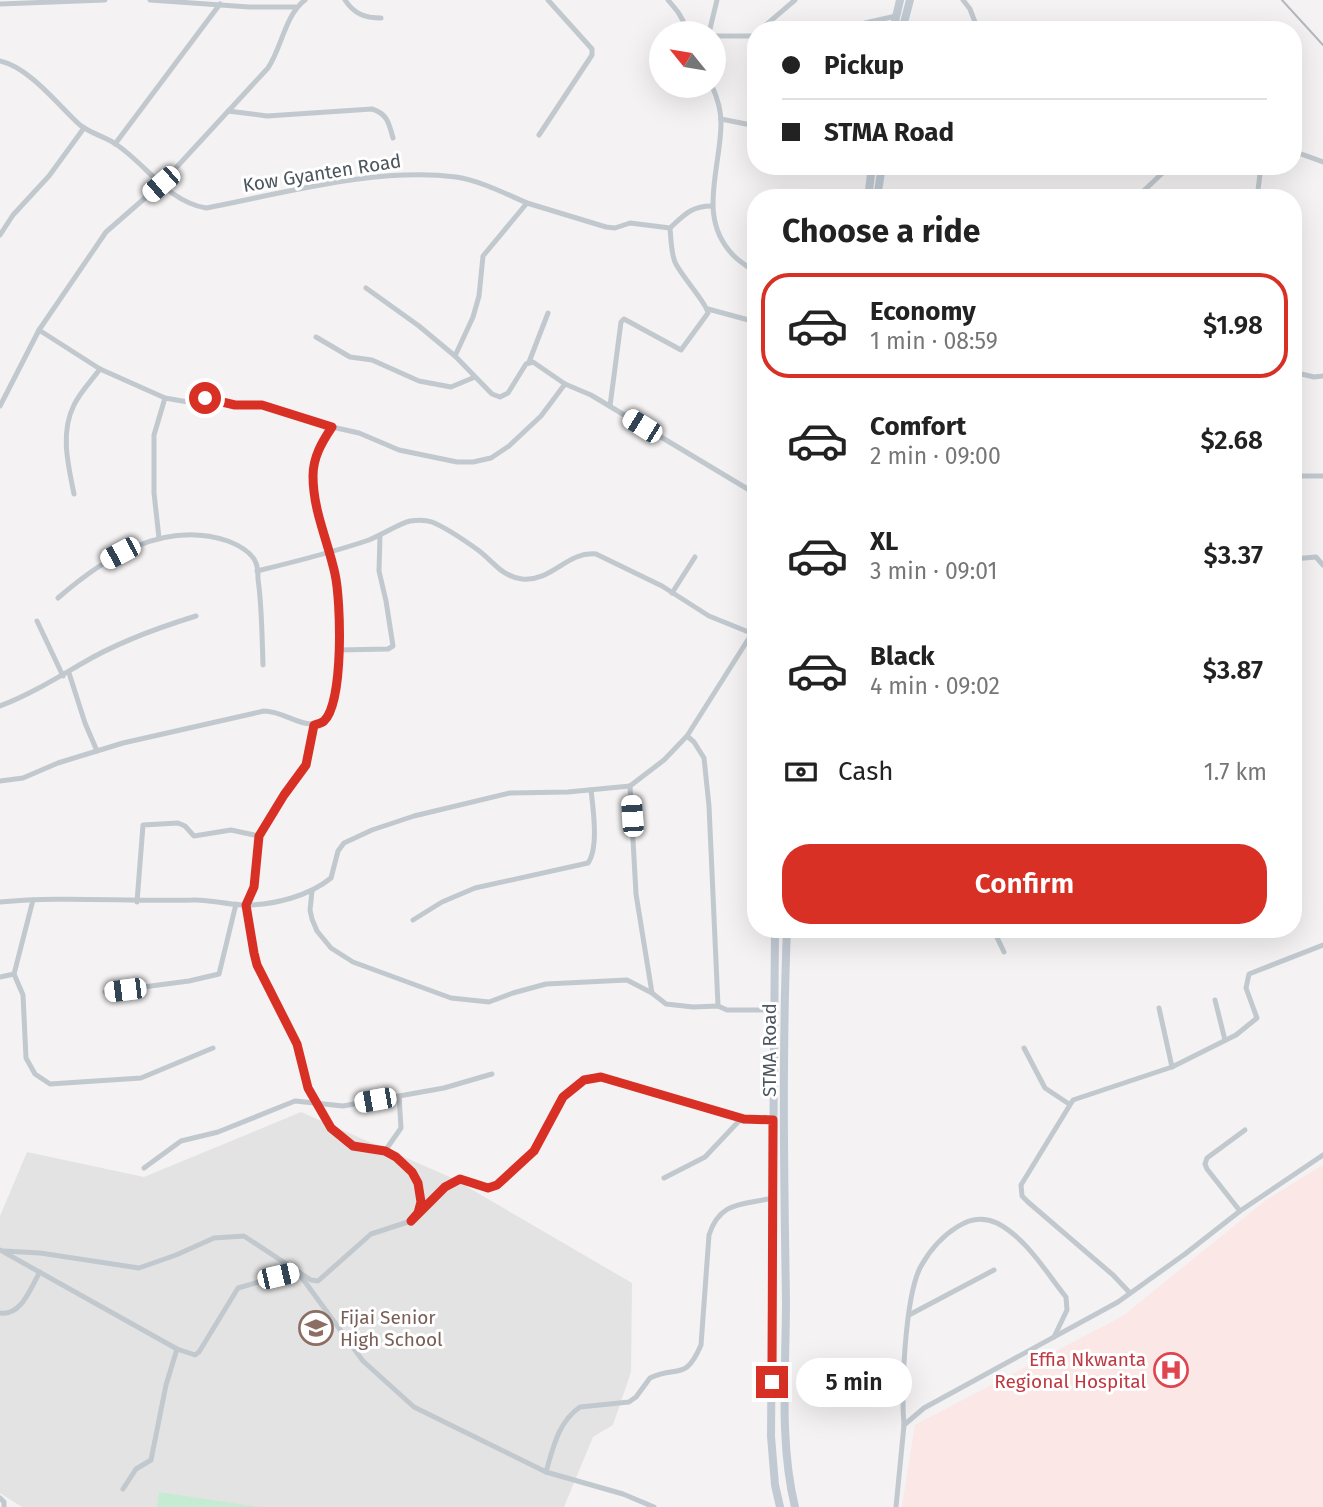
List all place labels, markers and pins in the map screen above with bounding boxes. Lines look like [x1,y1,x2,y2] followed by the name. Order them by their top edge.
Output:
[340,1306,443,1351] place label: Fijai Senior High School
[297,1309,335,1347] school or university icon: Fijai Senior High School
[994,1348,1146,1393] place label: Effia Nkwanta Regional Hospital
[1152,1351,1190,1389] hospital icon: Effia Nkwanta Regional Hospital

